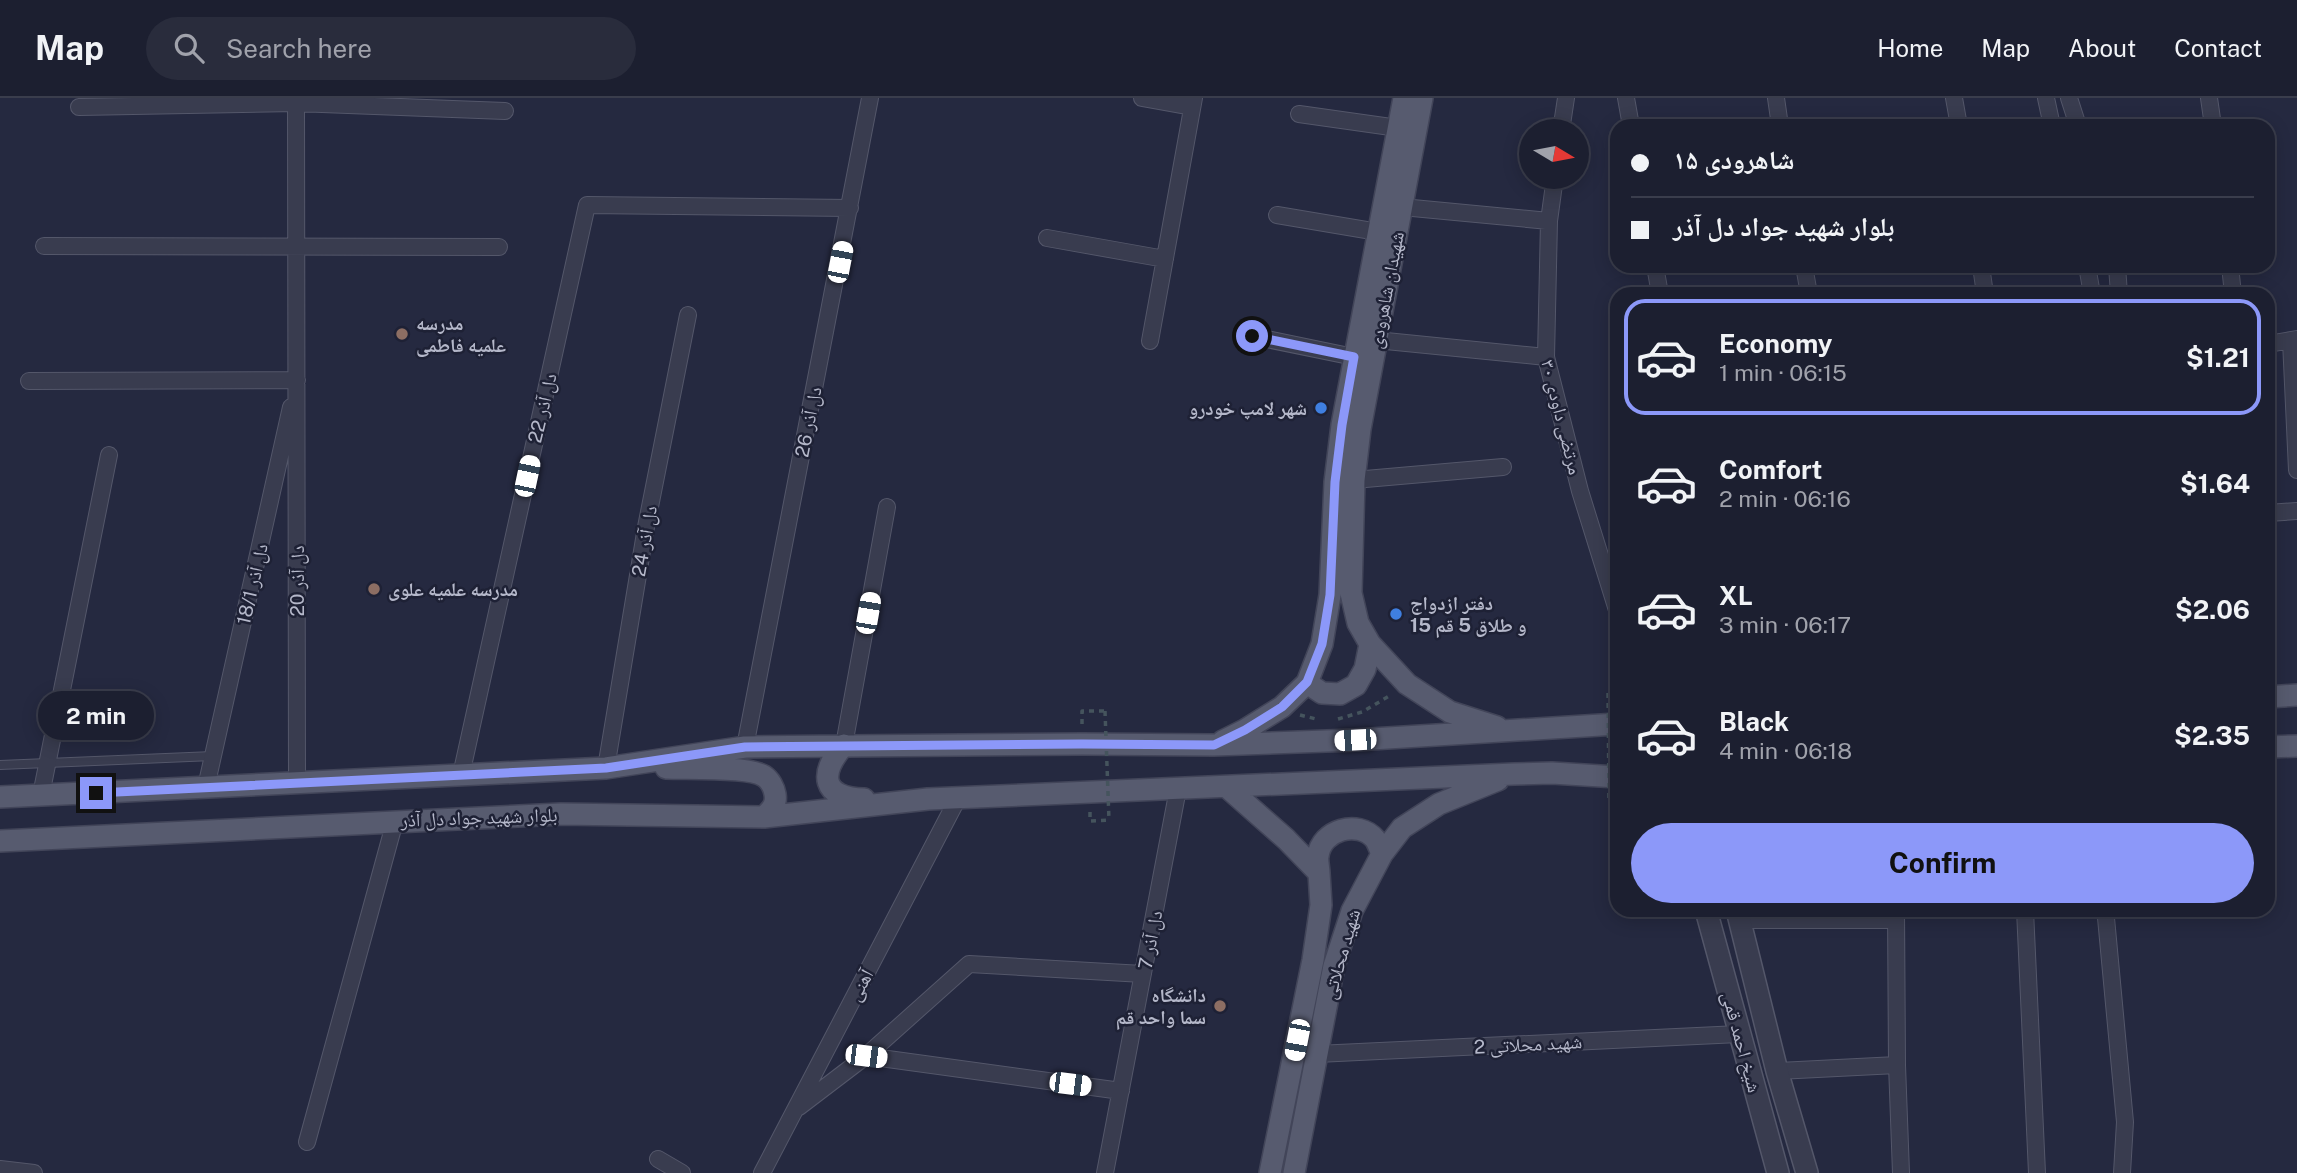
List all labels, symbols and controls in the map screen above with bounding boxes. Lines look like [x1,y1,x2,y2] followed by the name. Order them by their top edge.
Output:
[146,17,636,80] search box
[35,29,104,67] text: Map
[170,29,208,67] icon: search
[226,33,372,64] text: Search here
[1877,34,1943,62] text: Home
[1981,34,2030,62] text: Map
[2068,34,2136,62] text: About
[2174,34,2262,62] text: Contact
[1519,119,1589,189] north arrow
[1519,119,1589,189] map controls
[1673,144,1794,175] text: ۱۵ شاهرودی
[1673,211,1894,242] text: بلوار شهید جواد دل آذر
[1364,229,1409,351] street label: شهیدان شاهرودی
[826,239,855,285] car
[416,312,506,357] place label: مدرسه علمیه فاطمی
[1236,320,1268,352] route start
[394,326,410,342] marker: مدرسه علمیه فاطمی
[1635,326,1698,389] icon: car
[1719,328,1832,359] text: Economy
[2186,342,2250,373] text: $1.21
[1536,357,1587,477] street label: ۳۰ مرتضی داودی
[1719,359,1847,386] text: 1 min · 06:15
[523,371,562,445] street label: دل آذر 22
[790,385,827,459] street label: دل آذر 26
[1189,397,1307,420] place label: شهر لامپ خودرو
[1313,400,1329,416] marker: شهر لامپ خودرو
[1635,452,1698,515] icon: car
[513,453,542,499] car
[1719,454,1822,485] text: Comfort
[2180,468,2250,499] text: $1.64
[1719,485,1851,512] text: 2 min · 06:16
[627,504,662,578] street label: دل آذر 24
[232,541,273,627] street label: دل آذر 18/1
[286,545,309,617] street label: دل آذر 20
[388,578,518,601] place label: مدرسه علمیه علوی
[1635,578,1698,641] icon: car
[1719,580,1753,611] text: XL
[366,581,382,597] marker: مدرسه علمیه علوی
[855,590,882,636] car
[1410,592,1527,638] place label: دفتر ازدواج 15 و طلاق 5 قم
[2175,594,2250,625] text: $2.06
[1388,606,1404,622] marker: دفتر ازدواج 15 و طلاق 5 قم
[1719,611,1851,638] text: 3 min · 06:17
[38,692,154,740] callout: 2 min
[66,702,126,729] text: 2 min
[1635,704,1698,767] icon: car
[1719,706,1789,737] text: Black
[2174,720,2250,751] text: $2.35
[1334,728,1377,752] car
[1719,737,1852,764] text: 4 min · 06:18
[80,777,112,809] route end
[399,803,558,832] street label: بلوار شهید جواد دل آذر
[1631,823,2254,903] button: Confirm
[1318,906,1365,1002] street label: شهید محلاتی
[1134,909,1167,972] street label: دل آذر 7
[843,964,879,1005] street label: آهنی
[1116,984,1206,1030] place label: دانشگاه سما واحد قم
[1716,989,1766,1095] street label: شیخ احمد قمی
[1212,998,1228,1014] marker: دانشگاه سما واحد قم
[1283,1017,1312,1063] car
[1473,1030,1583,1059] street label: شهید محلاتی 2
[844,1043,889,1069] car
[1048,1071,1093,1097] car

